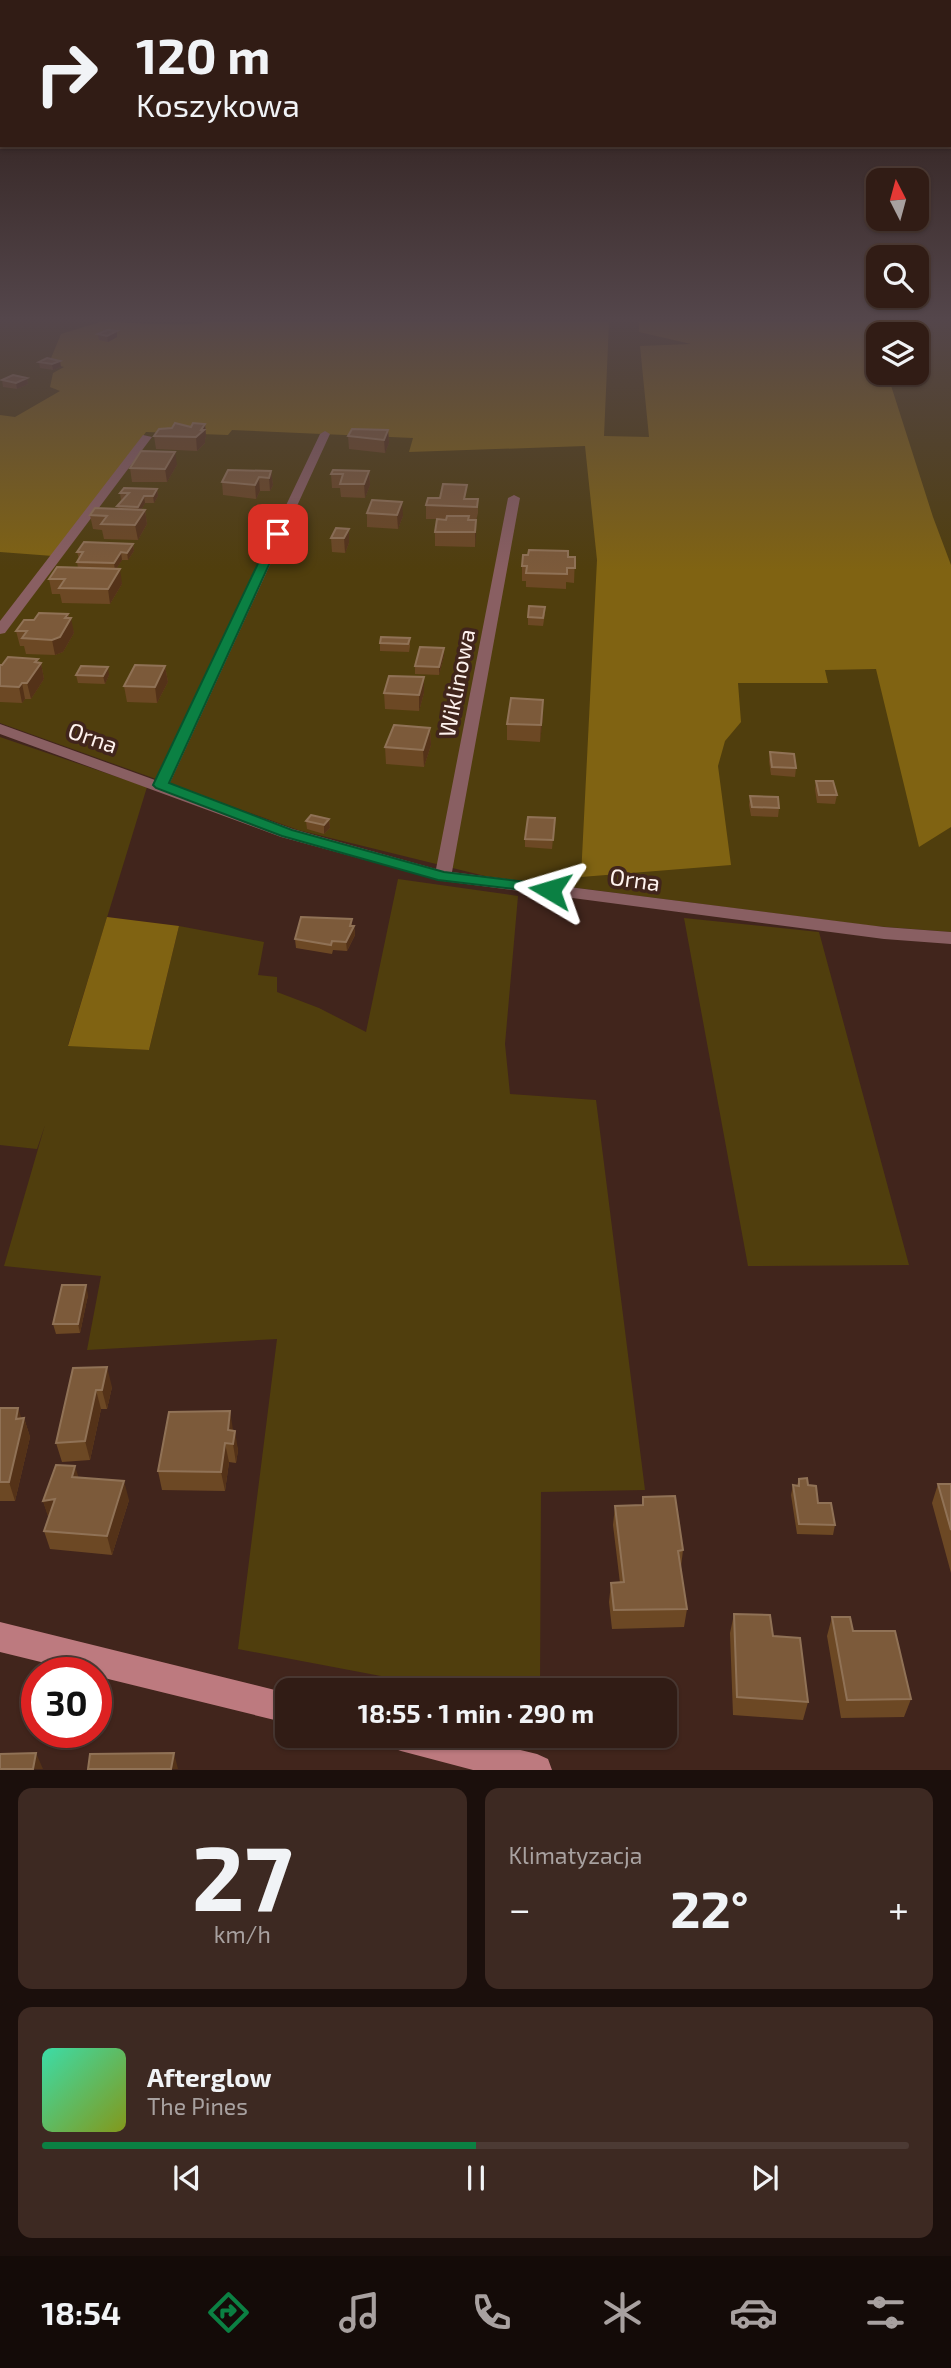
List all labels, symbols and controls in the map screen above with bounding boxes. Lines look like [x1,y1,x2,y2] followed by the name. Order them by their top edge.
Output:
[136,25,270,84] text: 120 m
[21,28,112,119] icon: right
[136,85,300,123] text: Koszykowa
[866,168,929,231] north arrow
[866,168,929,385] map controls
[866,245,929,308] button: search
[866,322,929,385] button: layers
[248,504,308,564] pin
[259,515,297,553] icon: arrive
[432,627,480,739] street label: Wiklinowa
[65,716,121,758] street label: Orna
[513,853,587,927] position arrow
[608,862,662,896] street label: Orna
[21,1657,112,1748] speed limit sign: 30
[358,1697,594,1728] text: 18:55 · 1 min · 290 m
[192,1820,293,1929] text: 27
[509,1841,642,1869] text: Klimatyzacja
[670,1876,749,1938] text: 22°
[509,1885,531,1931] text: −
[888,1885,909,1931] text: +
[214,1920,271,1948] text: km/h
[147,2061,272,2092] text: Afterglow
[147,2092,248,2120] text: The Pines
[168,2159,206,2197] icon: previous
[457,2159,495,2197] icon: pause
[746,2159,784,2197] icon: next
[204,2288,253,2337] icon: directions
[335,2288,384,2337] icon: music
[467,2288,516,2337] icon: phone
[598,2288,647,2337] icon: climate
[729,2288,778,2337] icon: car
[861,2288,910,2337] icon: filters
[41,2293,121,2331] text: 18:54

